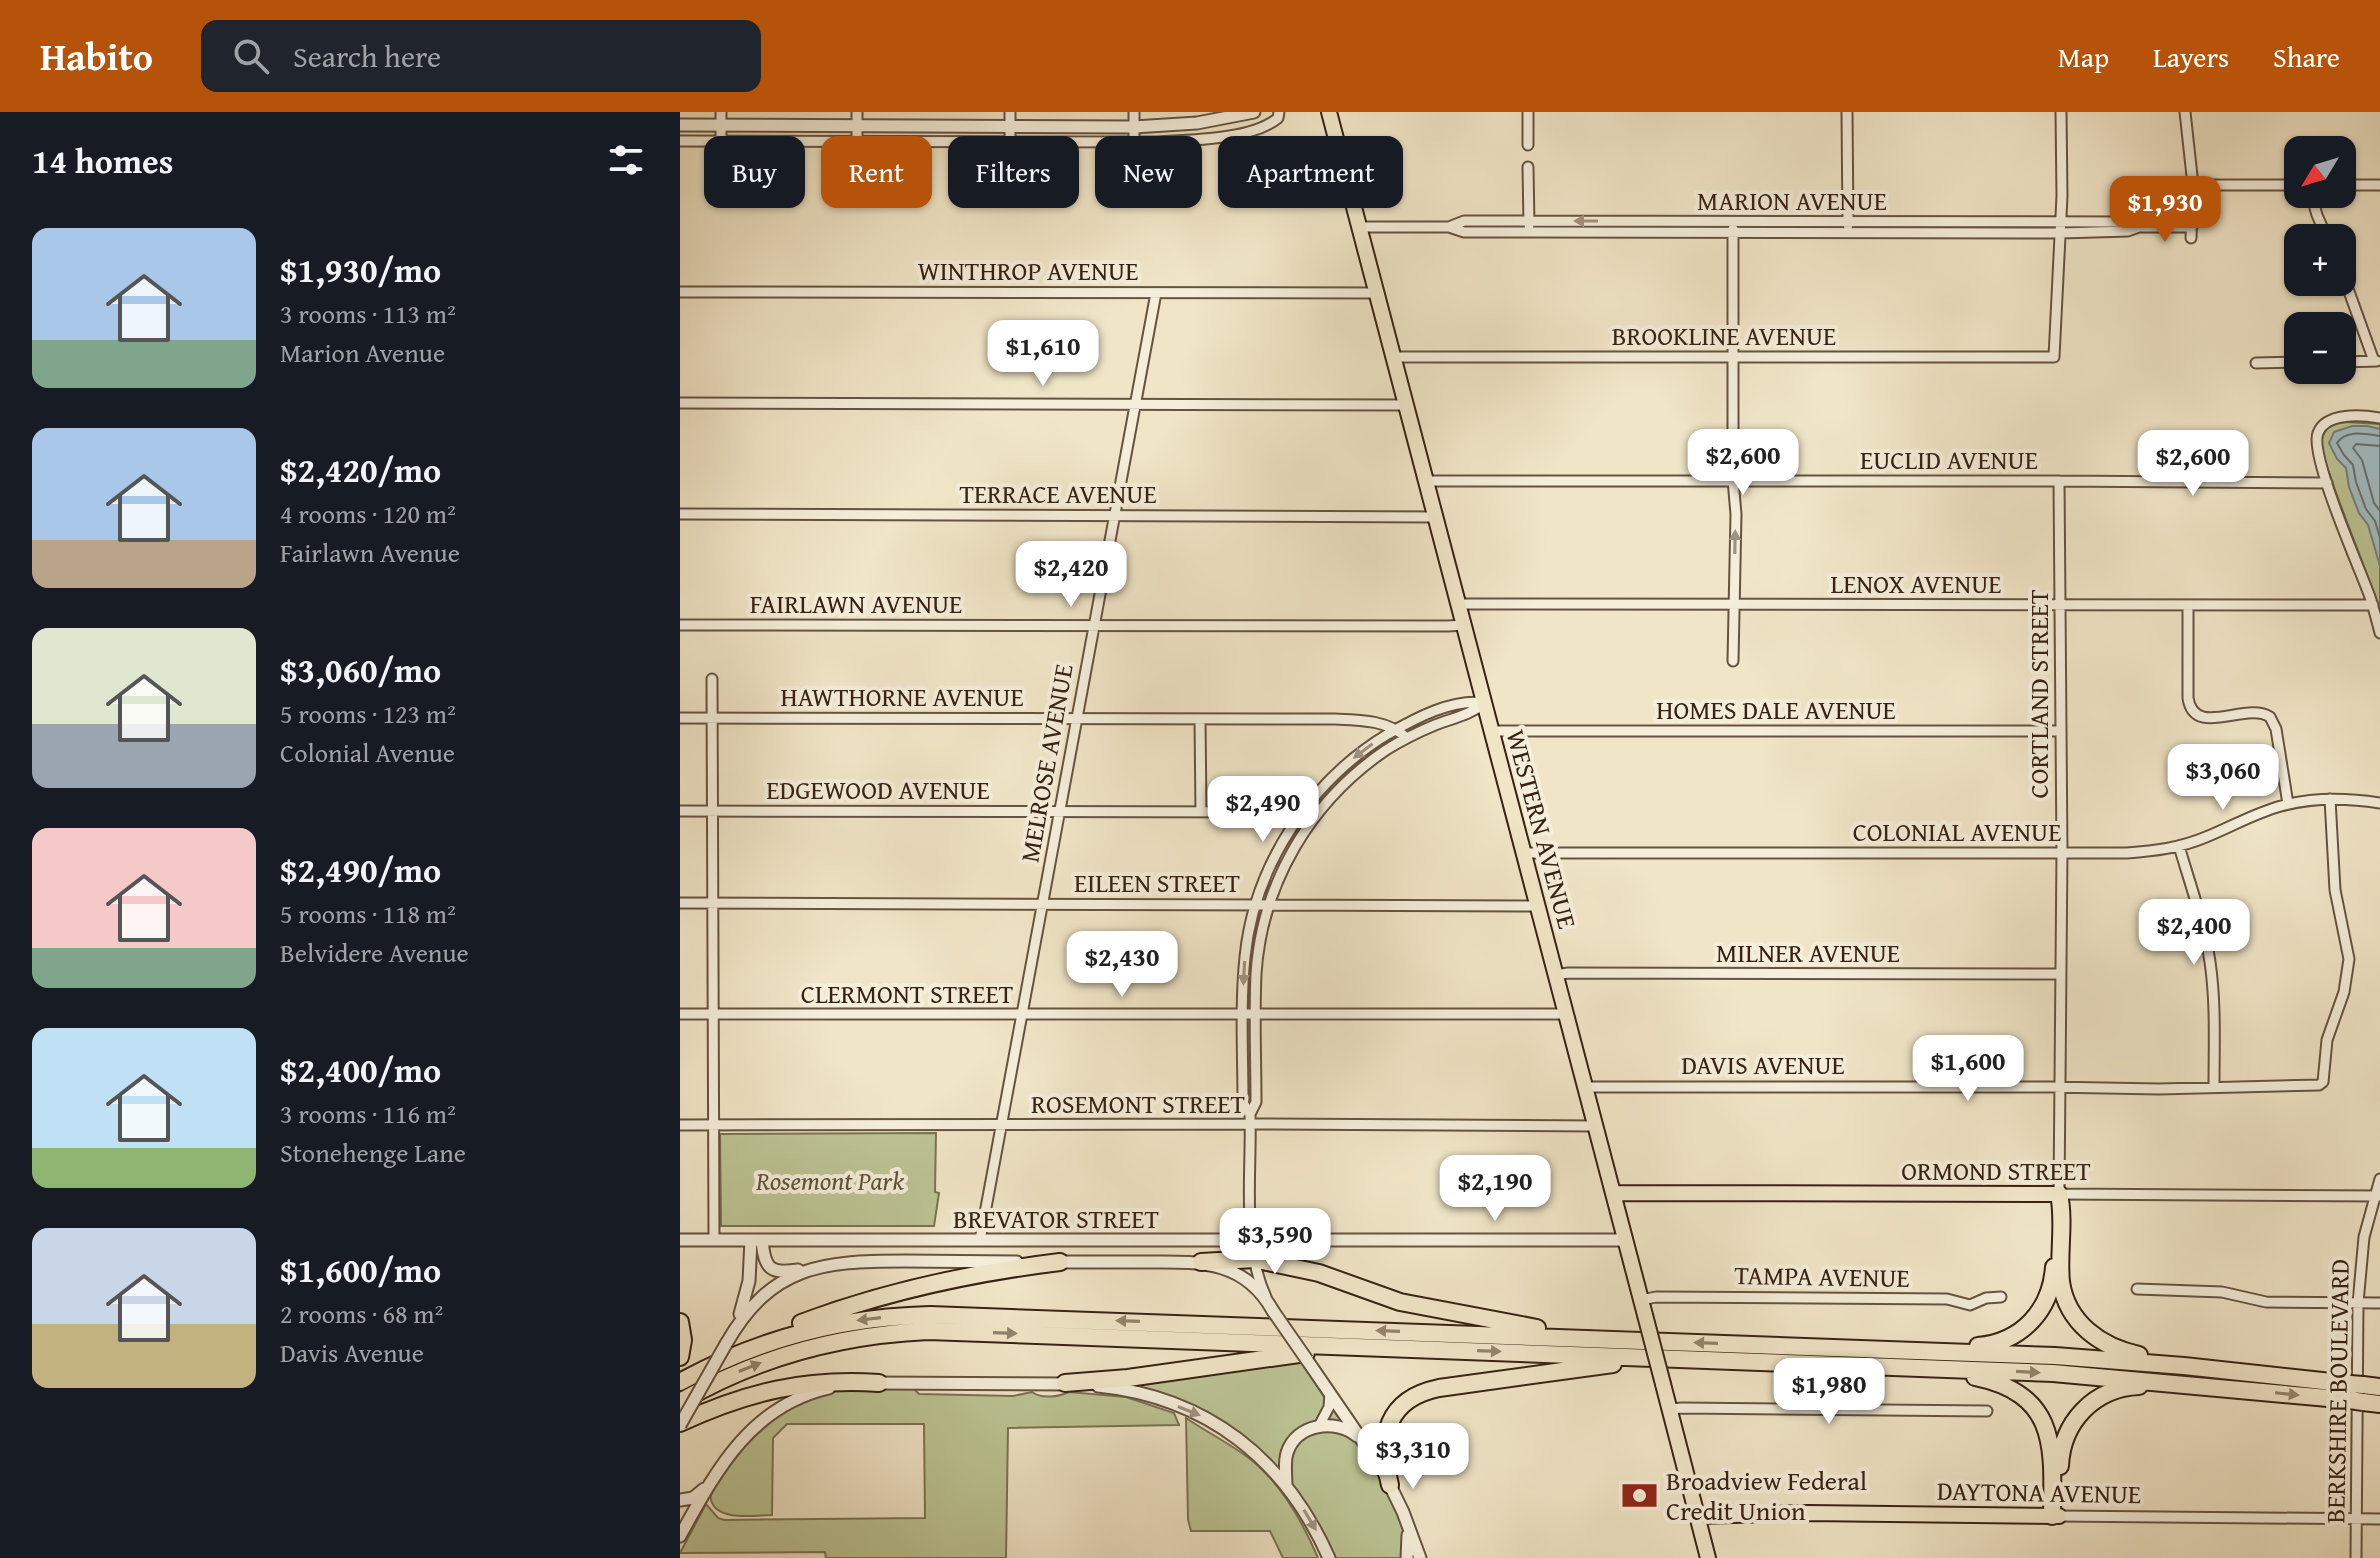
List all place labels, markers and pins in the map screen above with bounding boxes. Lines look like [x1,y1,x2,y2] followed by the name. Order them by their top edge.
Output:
[2100,176,2230,244] pin: $1,930
[978,320,1108,388] pin: $1,610
[1678,429,1808,497] pin: $2,600
[2128,430,2258,498] pin: $2,600
[1006,541,1136,609] pin: $2,420
[2158,744,2288,812] pin: $3,060
[1198,776,1328,844] pin: $2,490
[2129,899,2259,967] pin: $2,400
[1057,931,1187,999] pin: $2,430
[1903,1035,2033,1103] pin: $1,600
[1430,1155,1560,1223] pin: $2,190
[1210,1208,1340,1276] pin: $3,590
[1764,1358,1894,1426] pin: $1,980
[1348,1423,1478,1491] pin: $3,310
[1666,1461,1867,1530] place label: Broadview Federal Credit Union
[1621,1476,1659,1514] bank icon: Broadview Federal Credit Union

